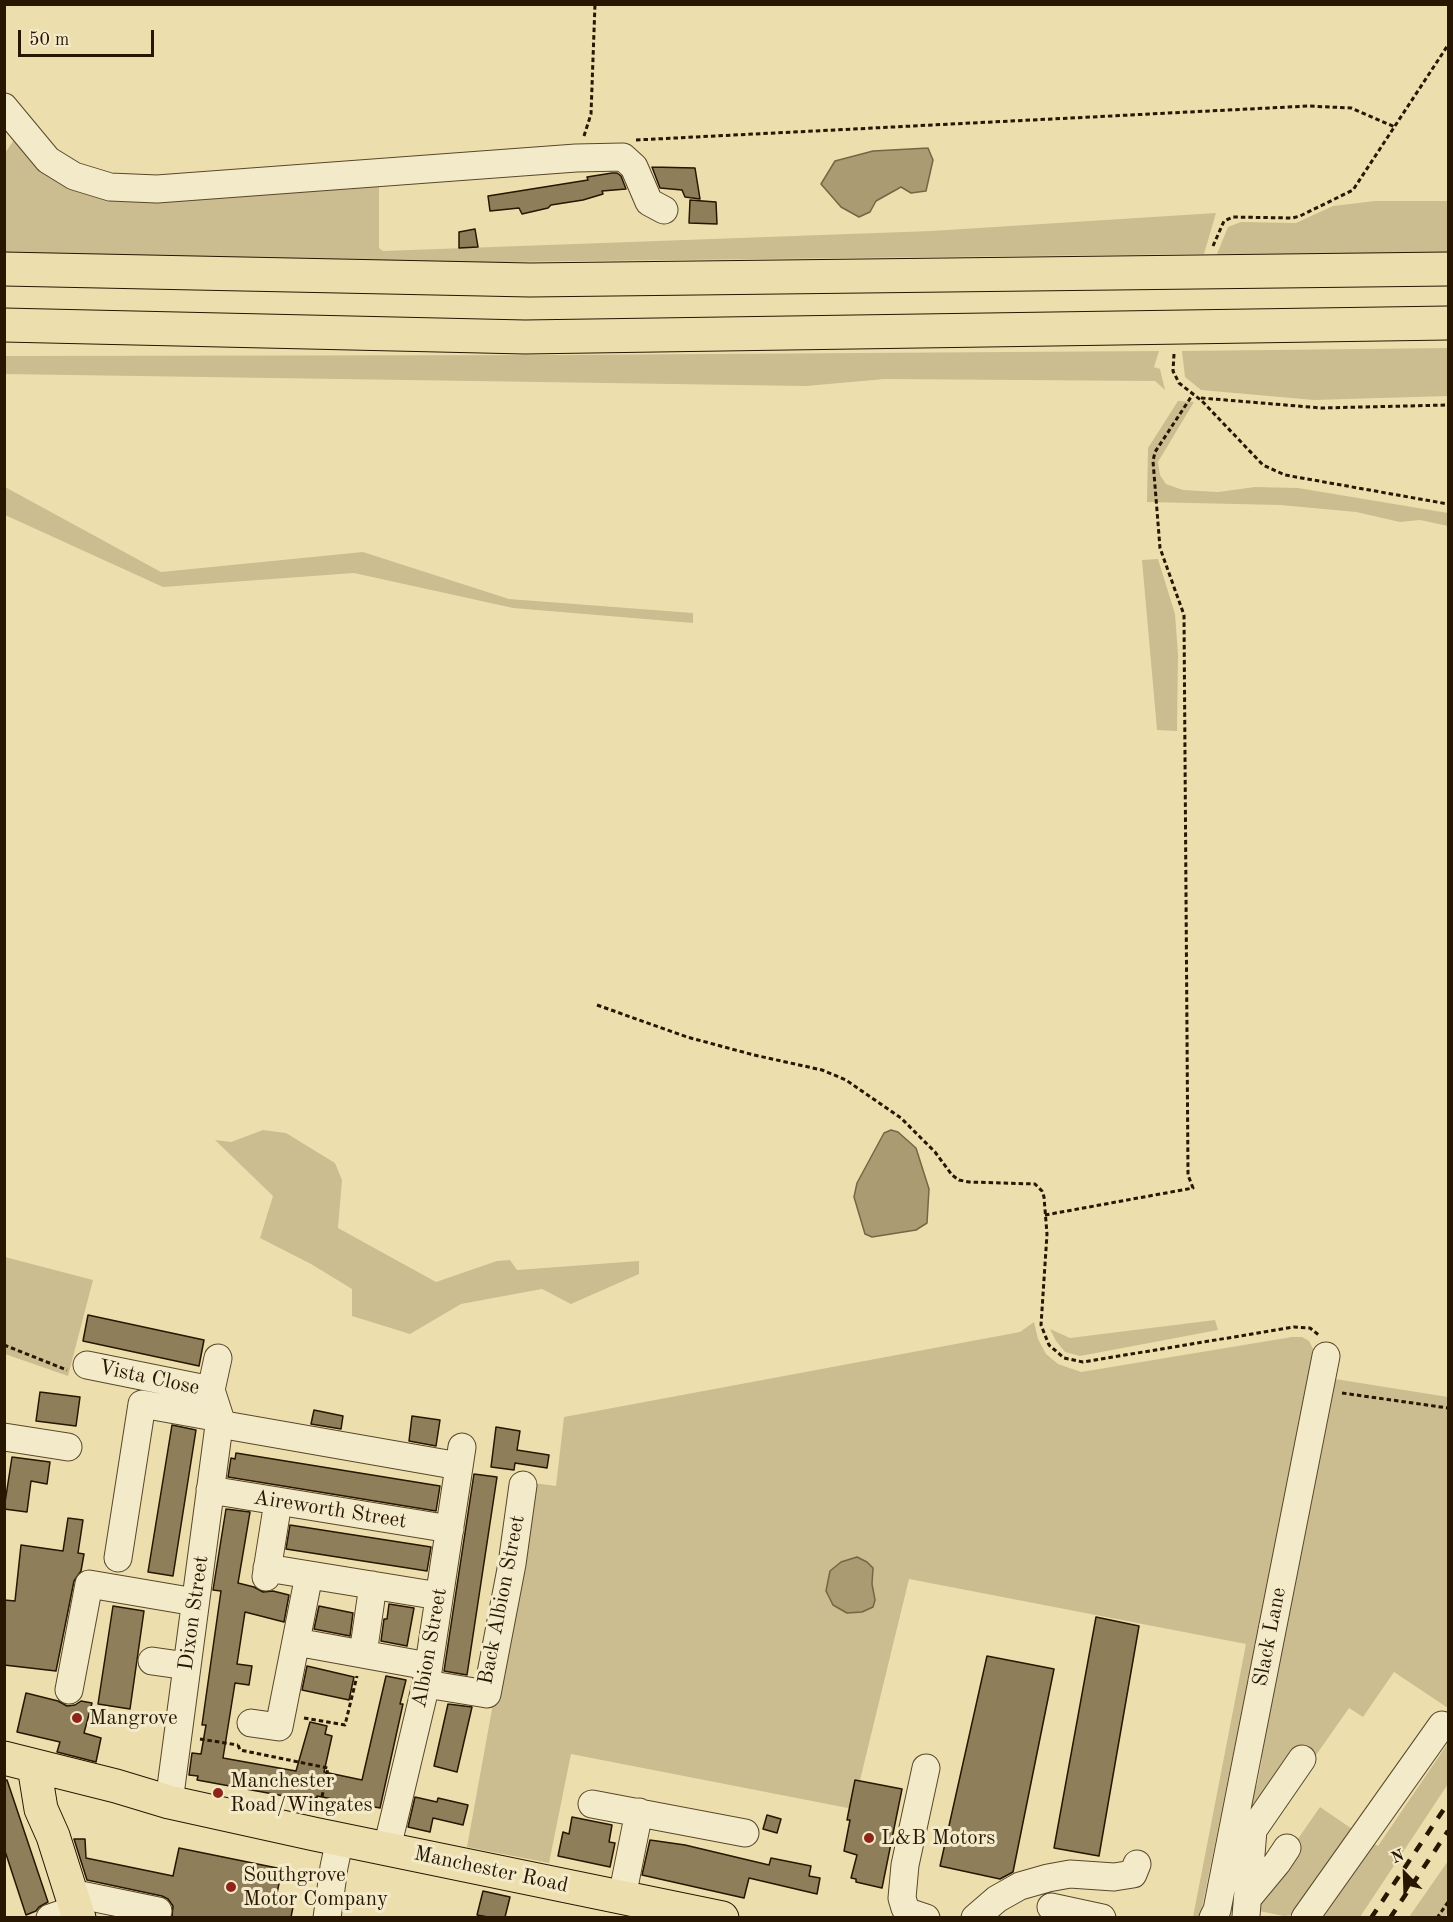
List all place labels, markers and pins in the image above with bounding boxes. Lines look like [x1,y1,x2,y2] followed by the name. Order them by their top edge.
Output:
[89,1705,178,1731] place label: Mangrove
[70,1711,84,1725] marker: Mangrove
[230,1768,373,1818] place label: Manchester Road/Wingates
[211,1786,225,1800] marker: Manchester Road/Wingates
[881,1825,995,1851] place label: L&B Motors
[862,1831,876,1845] marker: L&B Motors
[243,1862,388,1912] place label: Southgrove Motor Company
[224,1880,238,1894] marker: Southgrove Motor Company

